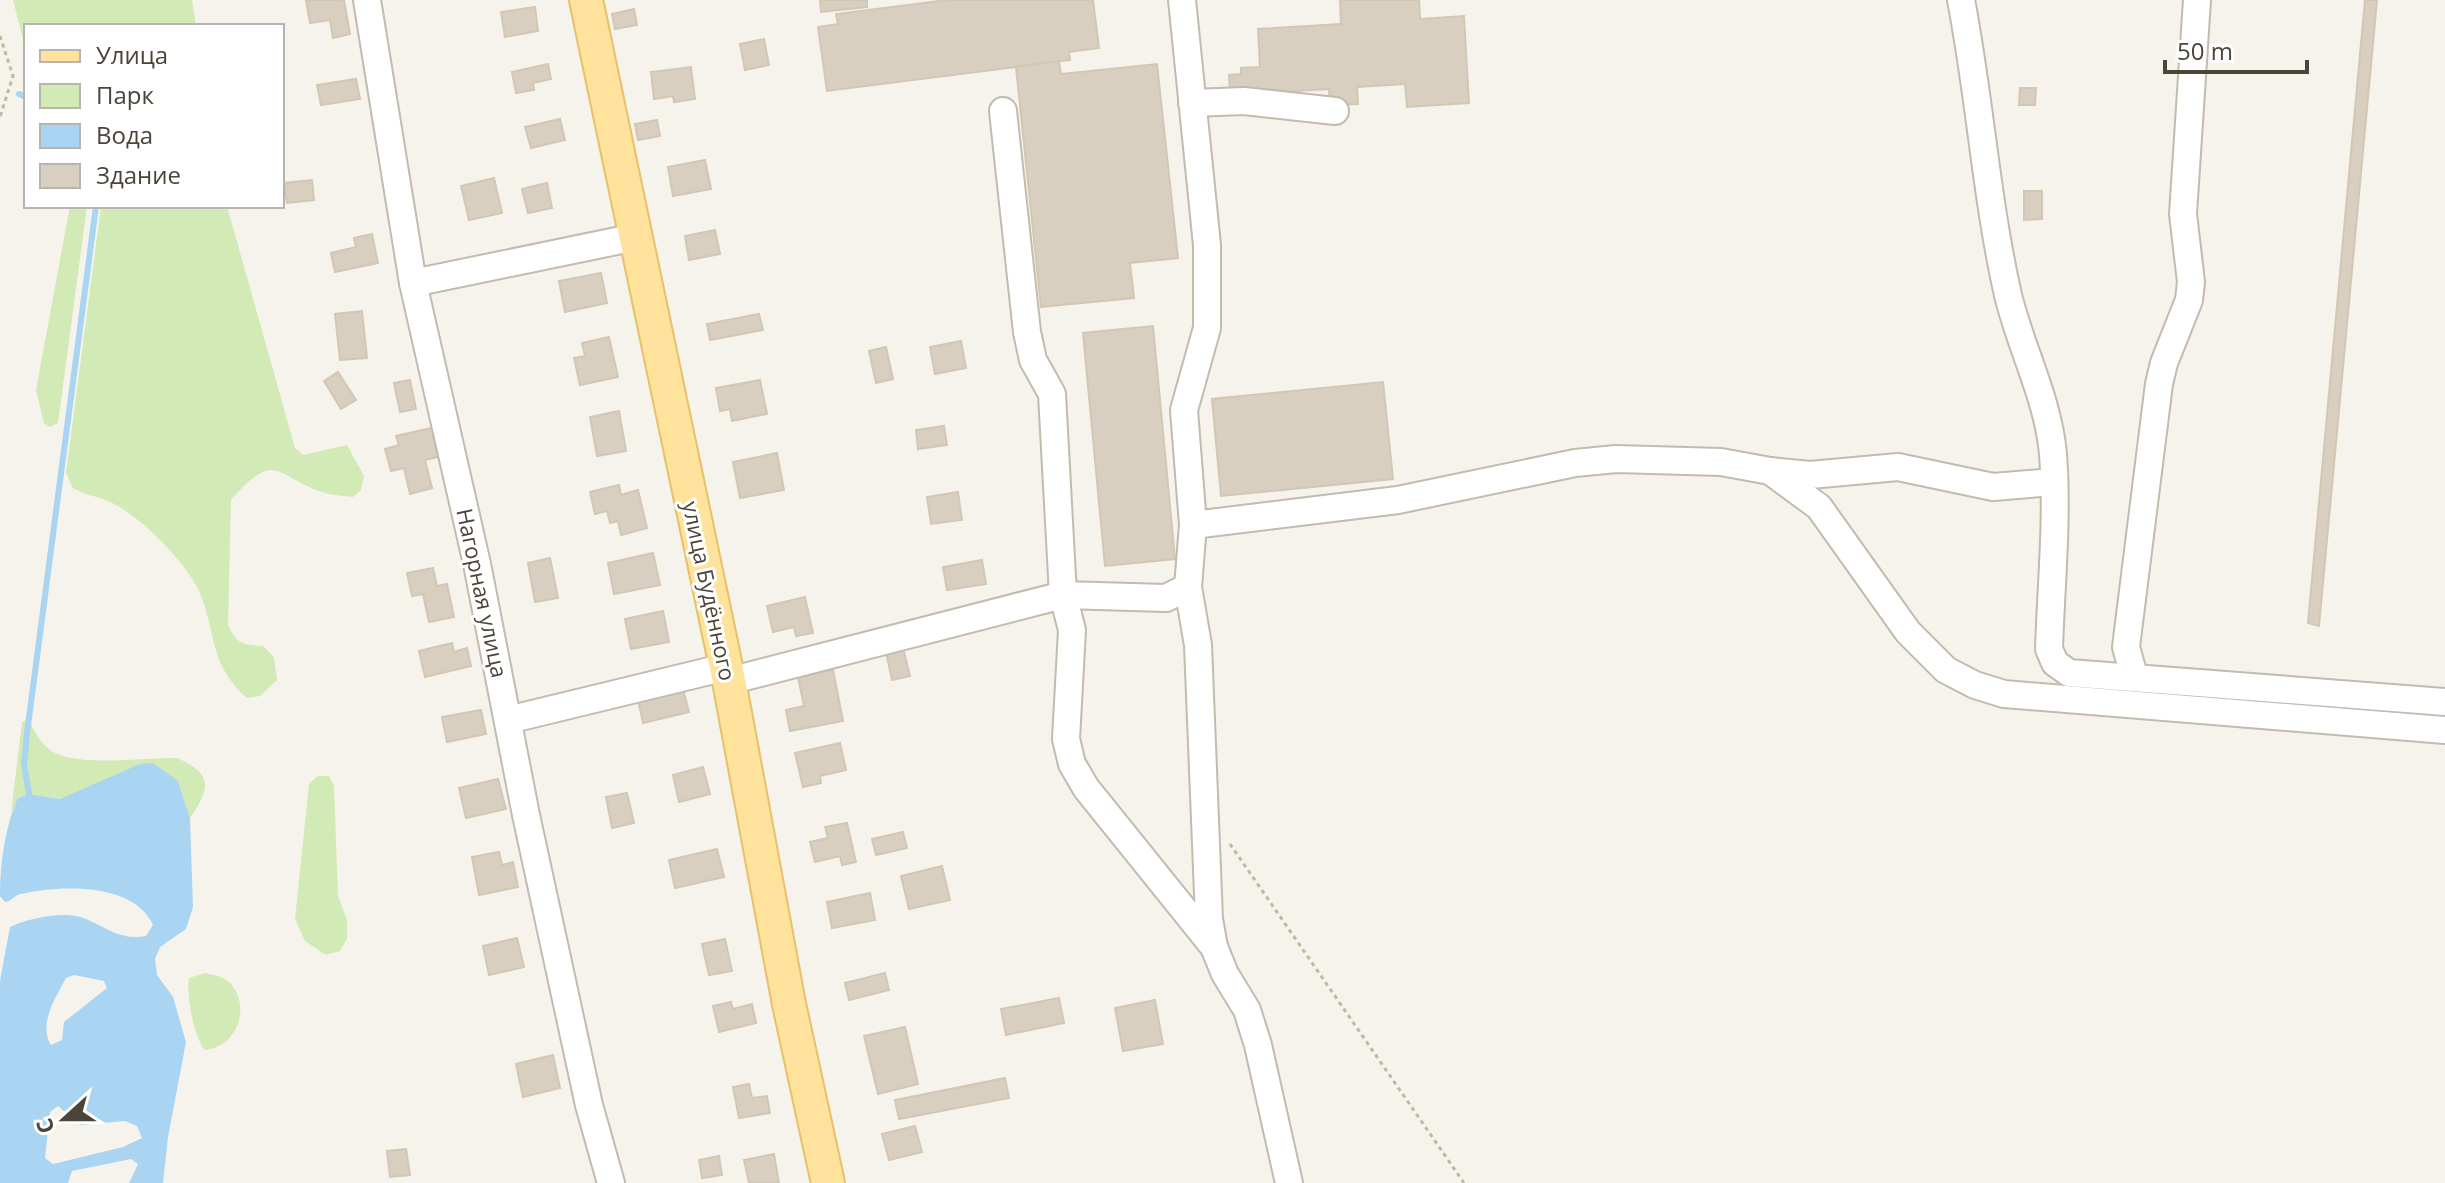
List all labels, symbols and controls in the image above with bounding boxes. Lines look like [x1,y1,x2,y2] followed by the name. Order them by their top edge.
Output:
[24,24,284,208] legend
[2165,24,2307,74] scale bar
[2177,34,2233,67] text: 50 m
[96,38,168,71] text: Улица
[96,78,154,111] text: Парк
[96,118,153,151] text: Вода
[96,158,181,191] text: Здание
[676,498,744,683] street label: улица Будённого
[450,505,516,680] street label: Нагорная улица
[24,1079,104,1159] north arrow
[28,1115,61,1138] text: С

